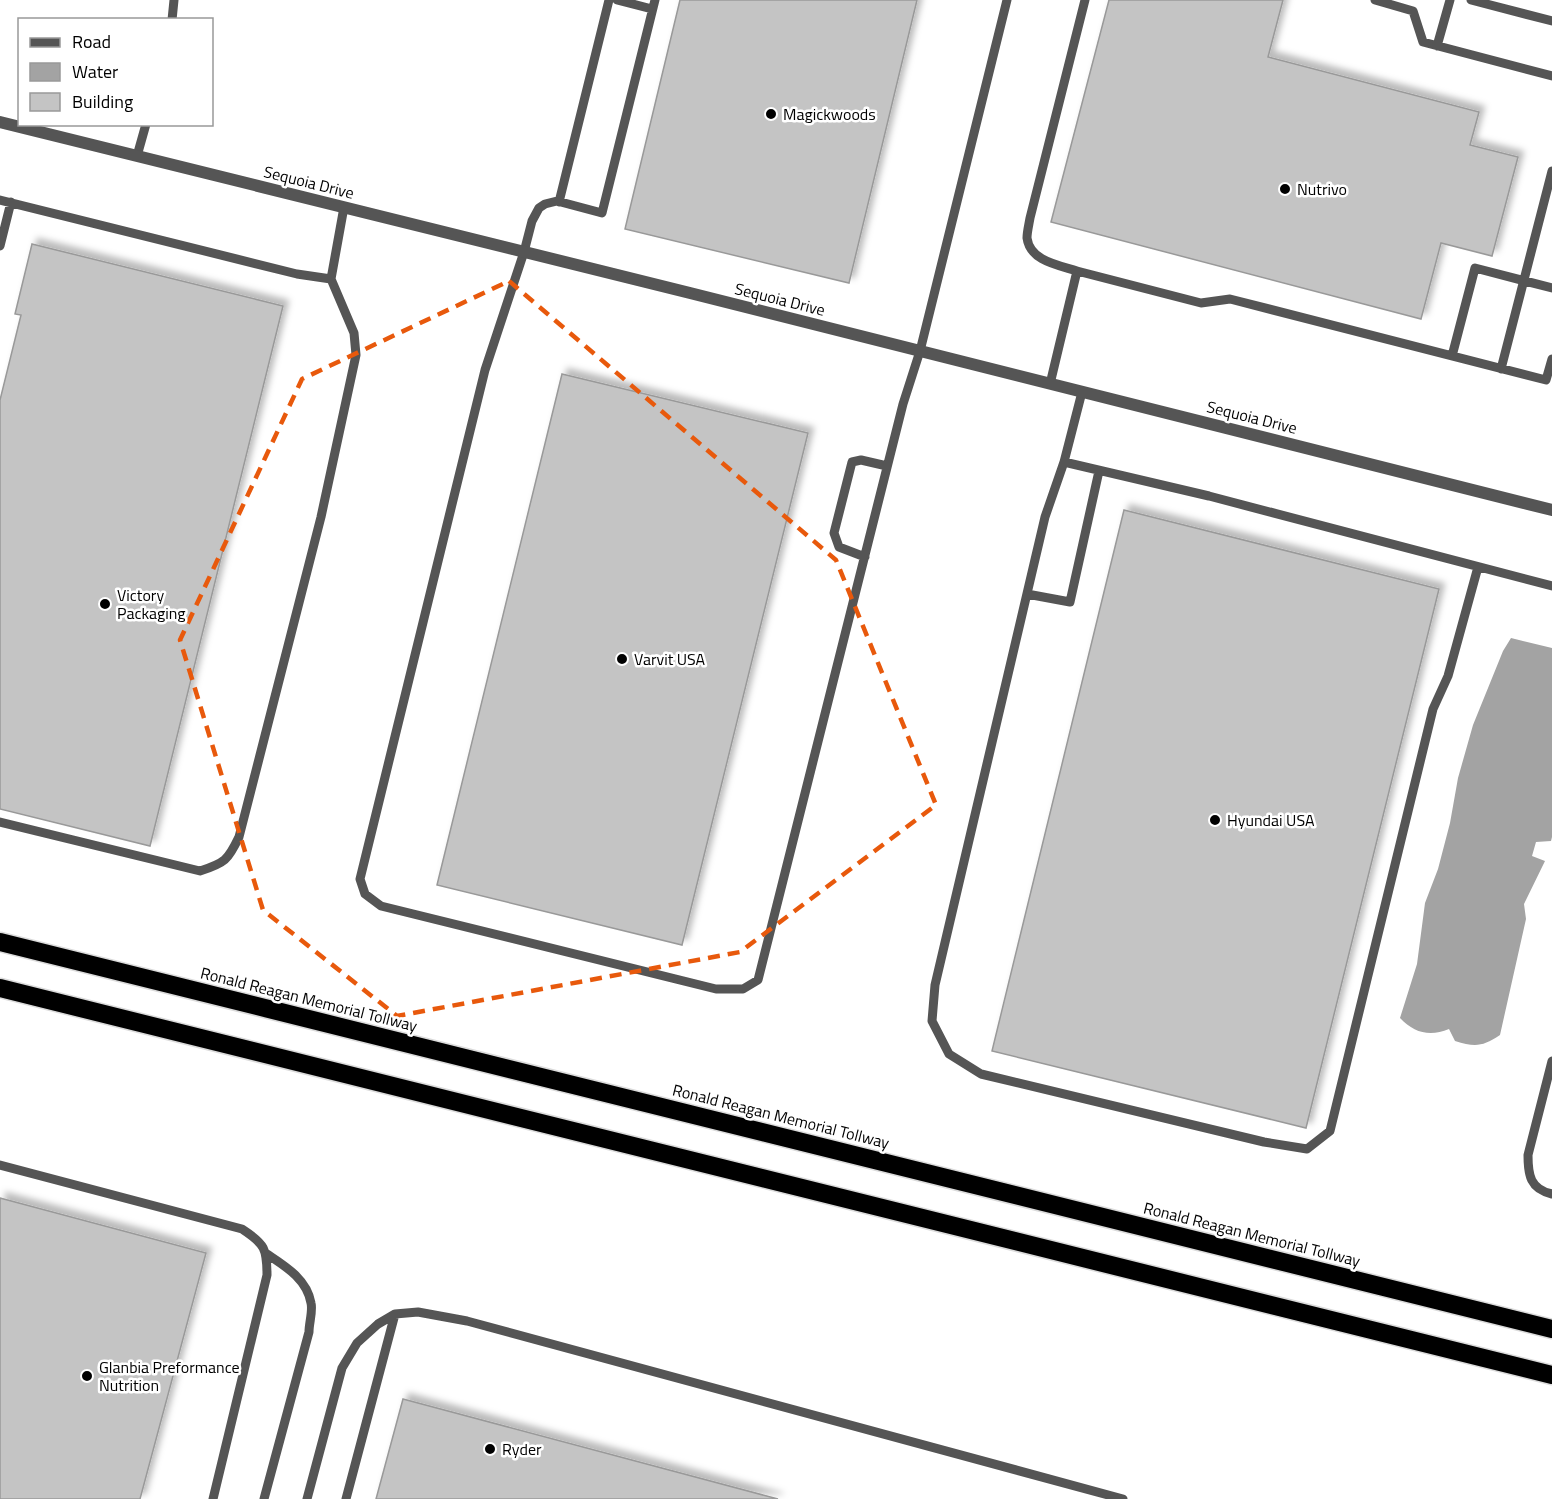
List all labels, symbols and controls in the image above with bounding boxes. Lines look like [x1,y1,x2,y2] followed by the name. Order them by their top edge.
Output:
[18,18,213,126] legend
[72,28,111,55] text: Road
[72,58,118,85] text: Water
[72,88,133,115] text: Building
[783,102,876,126] place label: Magickwoods
[764,107,778,121] marker: Magickwoods
[261,159,357,205] street label: Sequoia Drive
[1297,177,1347,201] place label: Nutrivo
[1278,182,1292,196] marker: Nutrivo
[732,276,828,322] street label: Sequoia Drive
[1204,394,1300,440] street label: Sequoia Drive
[117,583,186,625] place label: Victory Packaging
[98,597,112,611] marker: Victory Packaging
[634,647,706,671] place label: Varvit USA
[615,652,629,666] marker: Varvit USA
[1227,808,1315,832] place label: Hyundai USA
[1208,813,1222,827] marker: Hyundai USA
[198,960,420,1038] street label: Ronald Reagan Memorial Tollway
[670,1077,892,1155] street label: Ronald Reagan Memorial Tollway
[1141,1195,1363,1273] street label: Ronald Reagan Memorial Tollway
[99,1355,240,1397] place label: Glanbia Preformance Nutrition
[80,1369,94,1383] marker: Glanbia Preformance Nutrition
[502,1437,542,1461] place label: Ryder
[483,1442,497,1456] marker: Ryder

